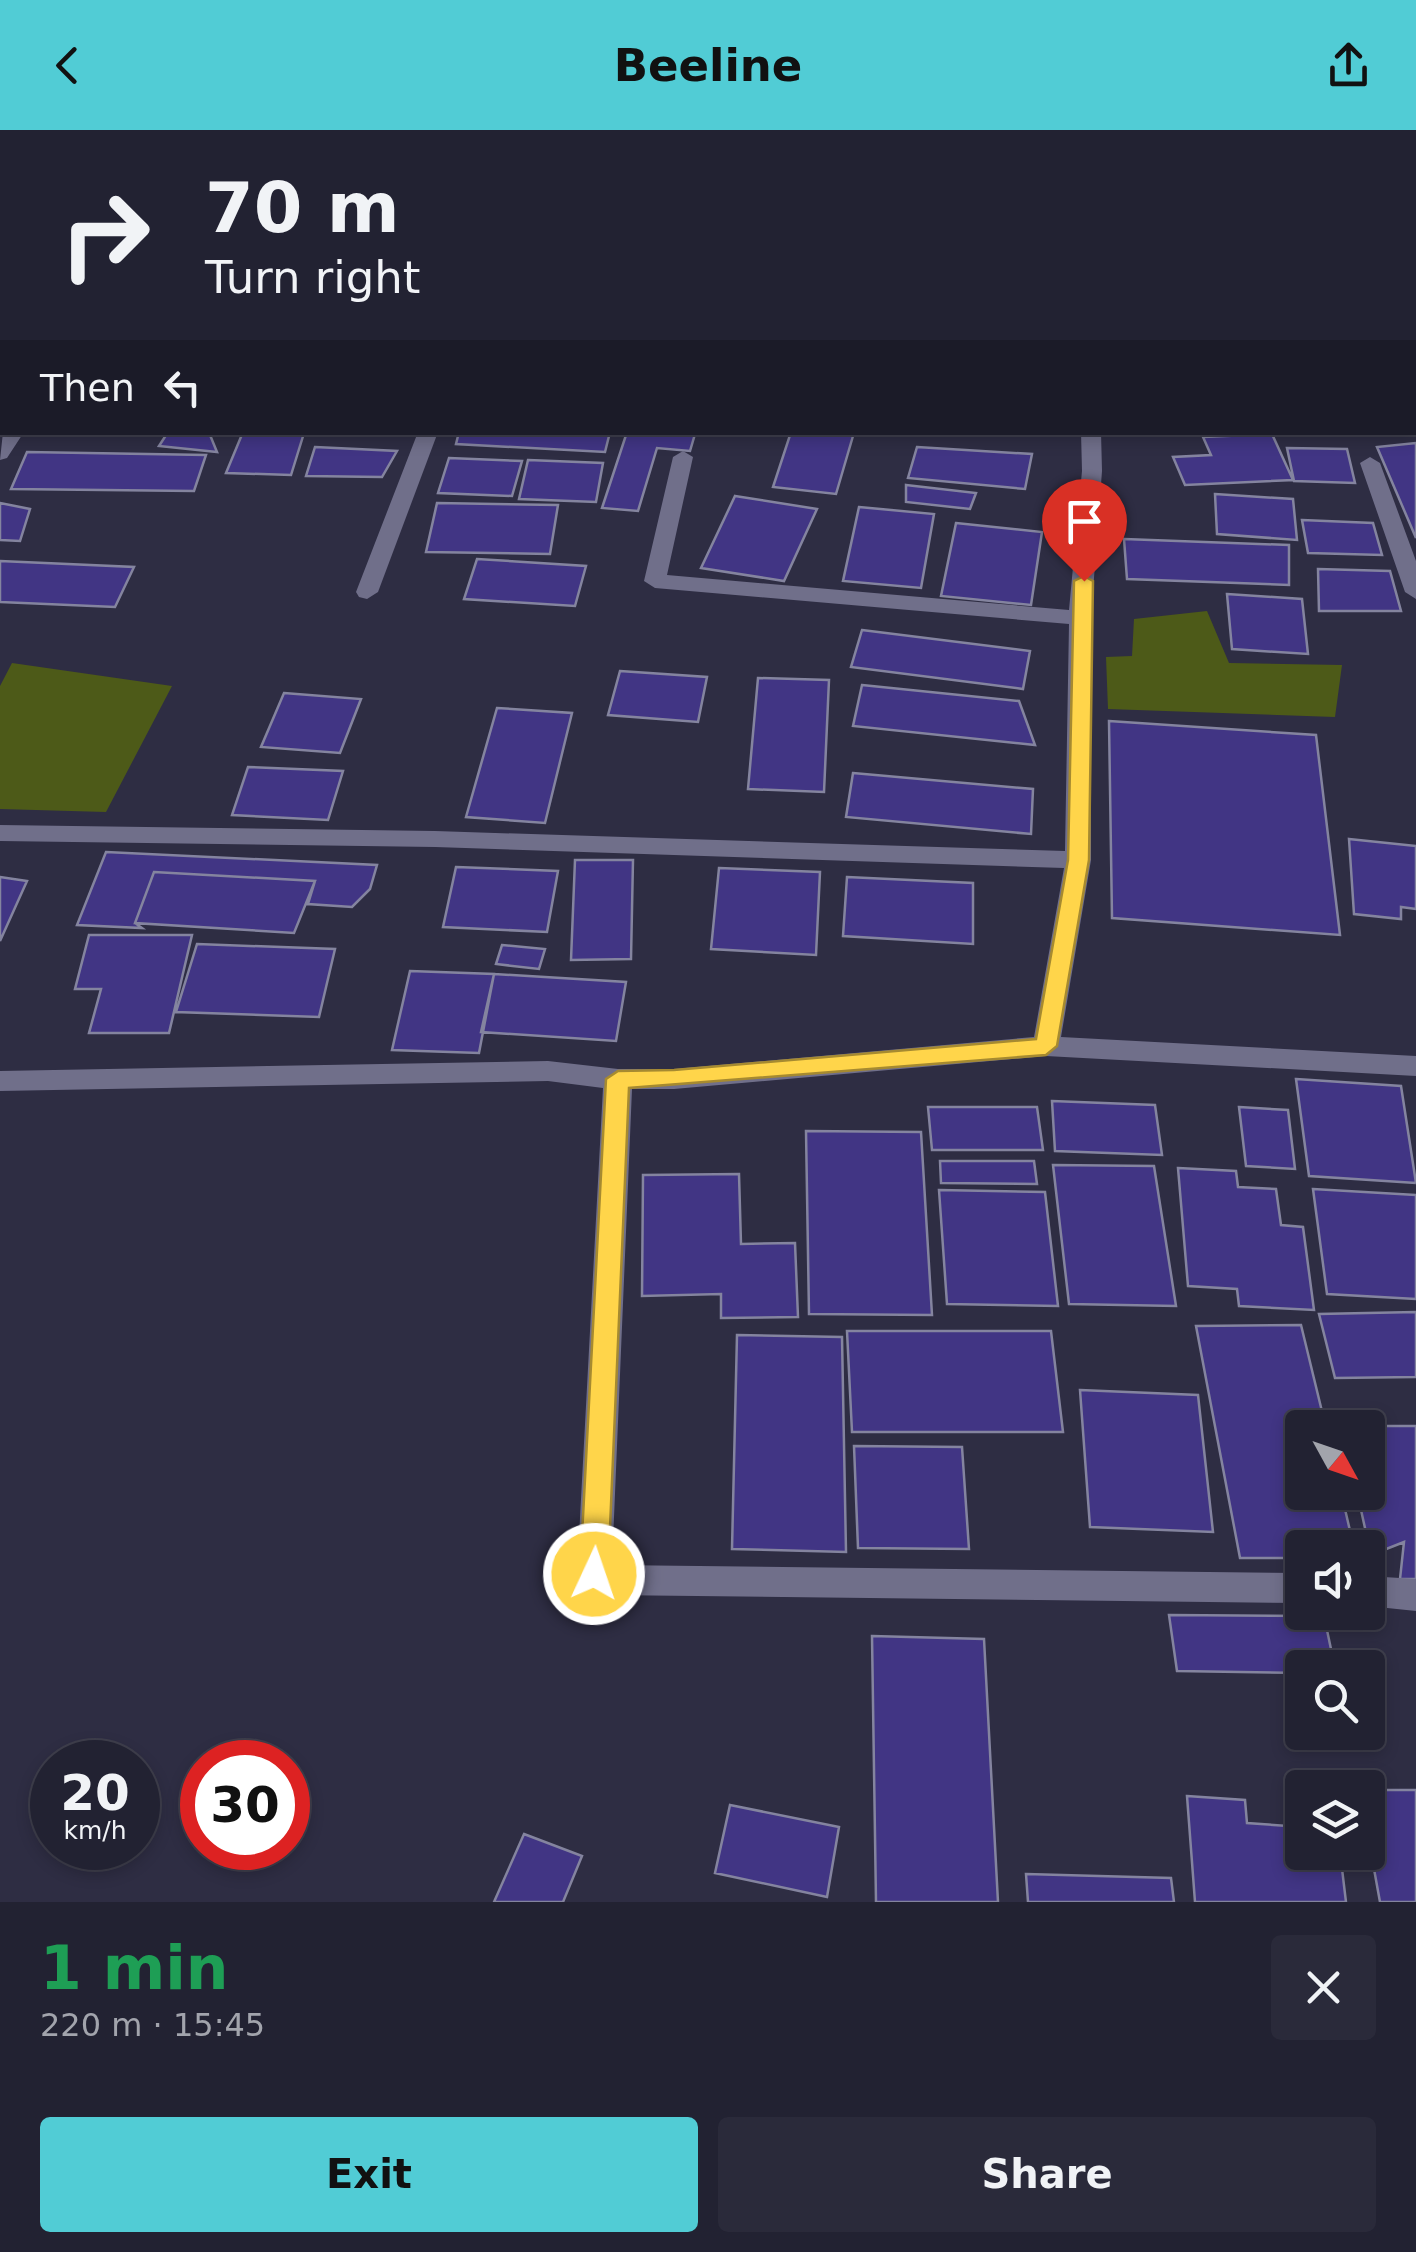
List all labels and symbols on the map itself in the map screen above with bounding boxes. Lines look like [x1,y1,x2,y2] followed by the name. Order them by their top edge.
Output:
[1042,479,1127,582] pin
[1285,1410,1385,1510] north arrow
[542,1522,646,1626] position arrow
[180,1740,310,1870] speed limit sign: 30

